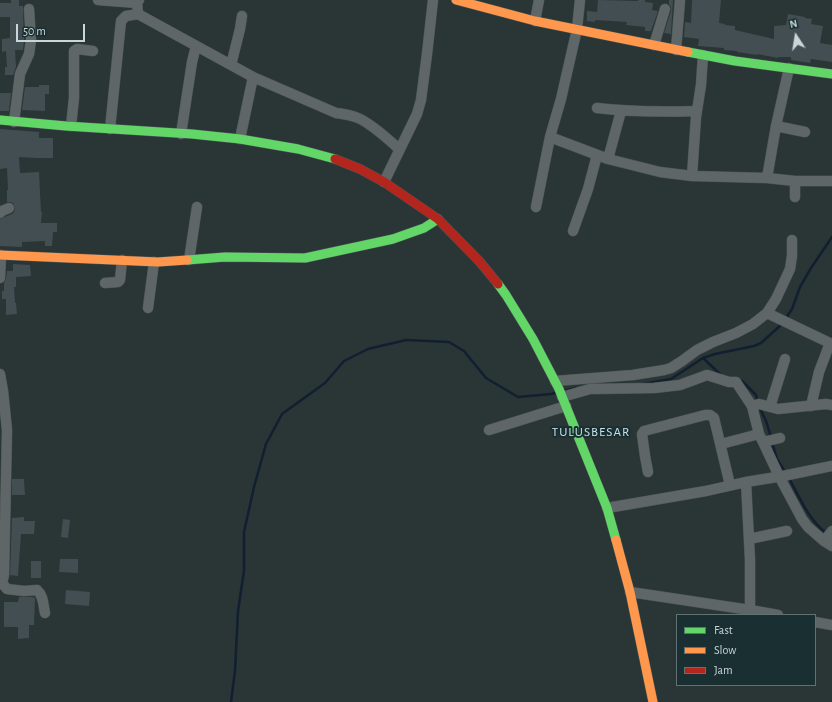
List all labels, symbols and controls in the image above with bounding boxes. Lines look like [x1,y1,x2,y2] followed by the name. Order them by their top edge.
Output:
[18,16,87,42] scale bar
[776,16,816,56] north arrow
[789,18,798,30] text: N
[23,25,46,37] text: 50 m
[552,424,630,440] district label: TULUSBESAR
[676,614,816,686] legend
[714,624,733,636] text: Fast
[714,644,736,656] text: Slow
[714,664,733,676] text: Jam

